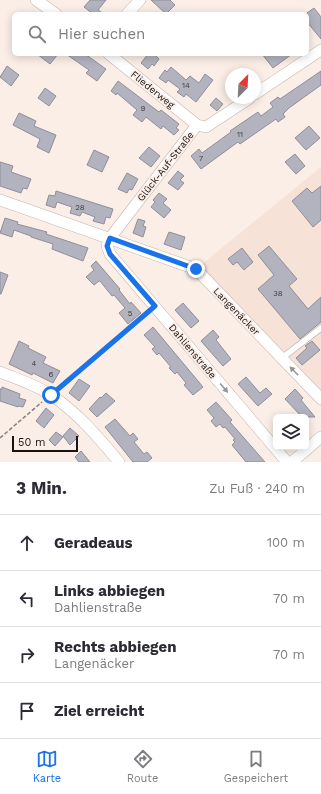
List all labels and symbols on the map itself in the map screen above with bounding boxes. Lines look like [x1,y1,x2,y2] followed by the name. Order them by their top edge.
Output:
[129,68,177,111] street label: Fliederweg
[225,68,261,104] north arrow
[182,81,190,90] house number: 14
[141,104,146,113] house number: 9
[135,129,196,203] street label: Glück-Auf-Straße
[237,130,243,139] house number: 11
[199,154,204,163] house number: 7
[75,203,85,212] house number: 28
[187,260,205,278] route end
[211,285,262,337] street label: Langenäcker
[273,289,283,298] house number: 38
[128,309,133,318] house number: 5
[167,322,219,381] street label: Dahlienstraße
[32,359,37,368] house number: 4
[289,366,299,376] one-way arrow
[49,370,54,379] house number: 6
[219,383,228,393] one-way arrow
[42,386,60,404] route start
[12,434,78,453] scale bar

